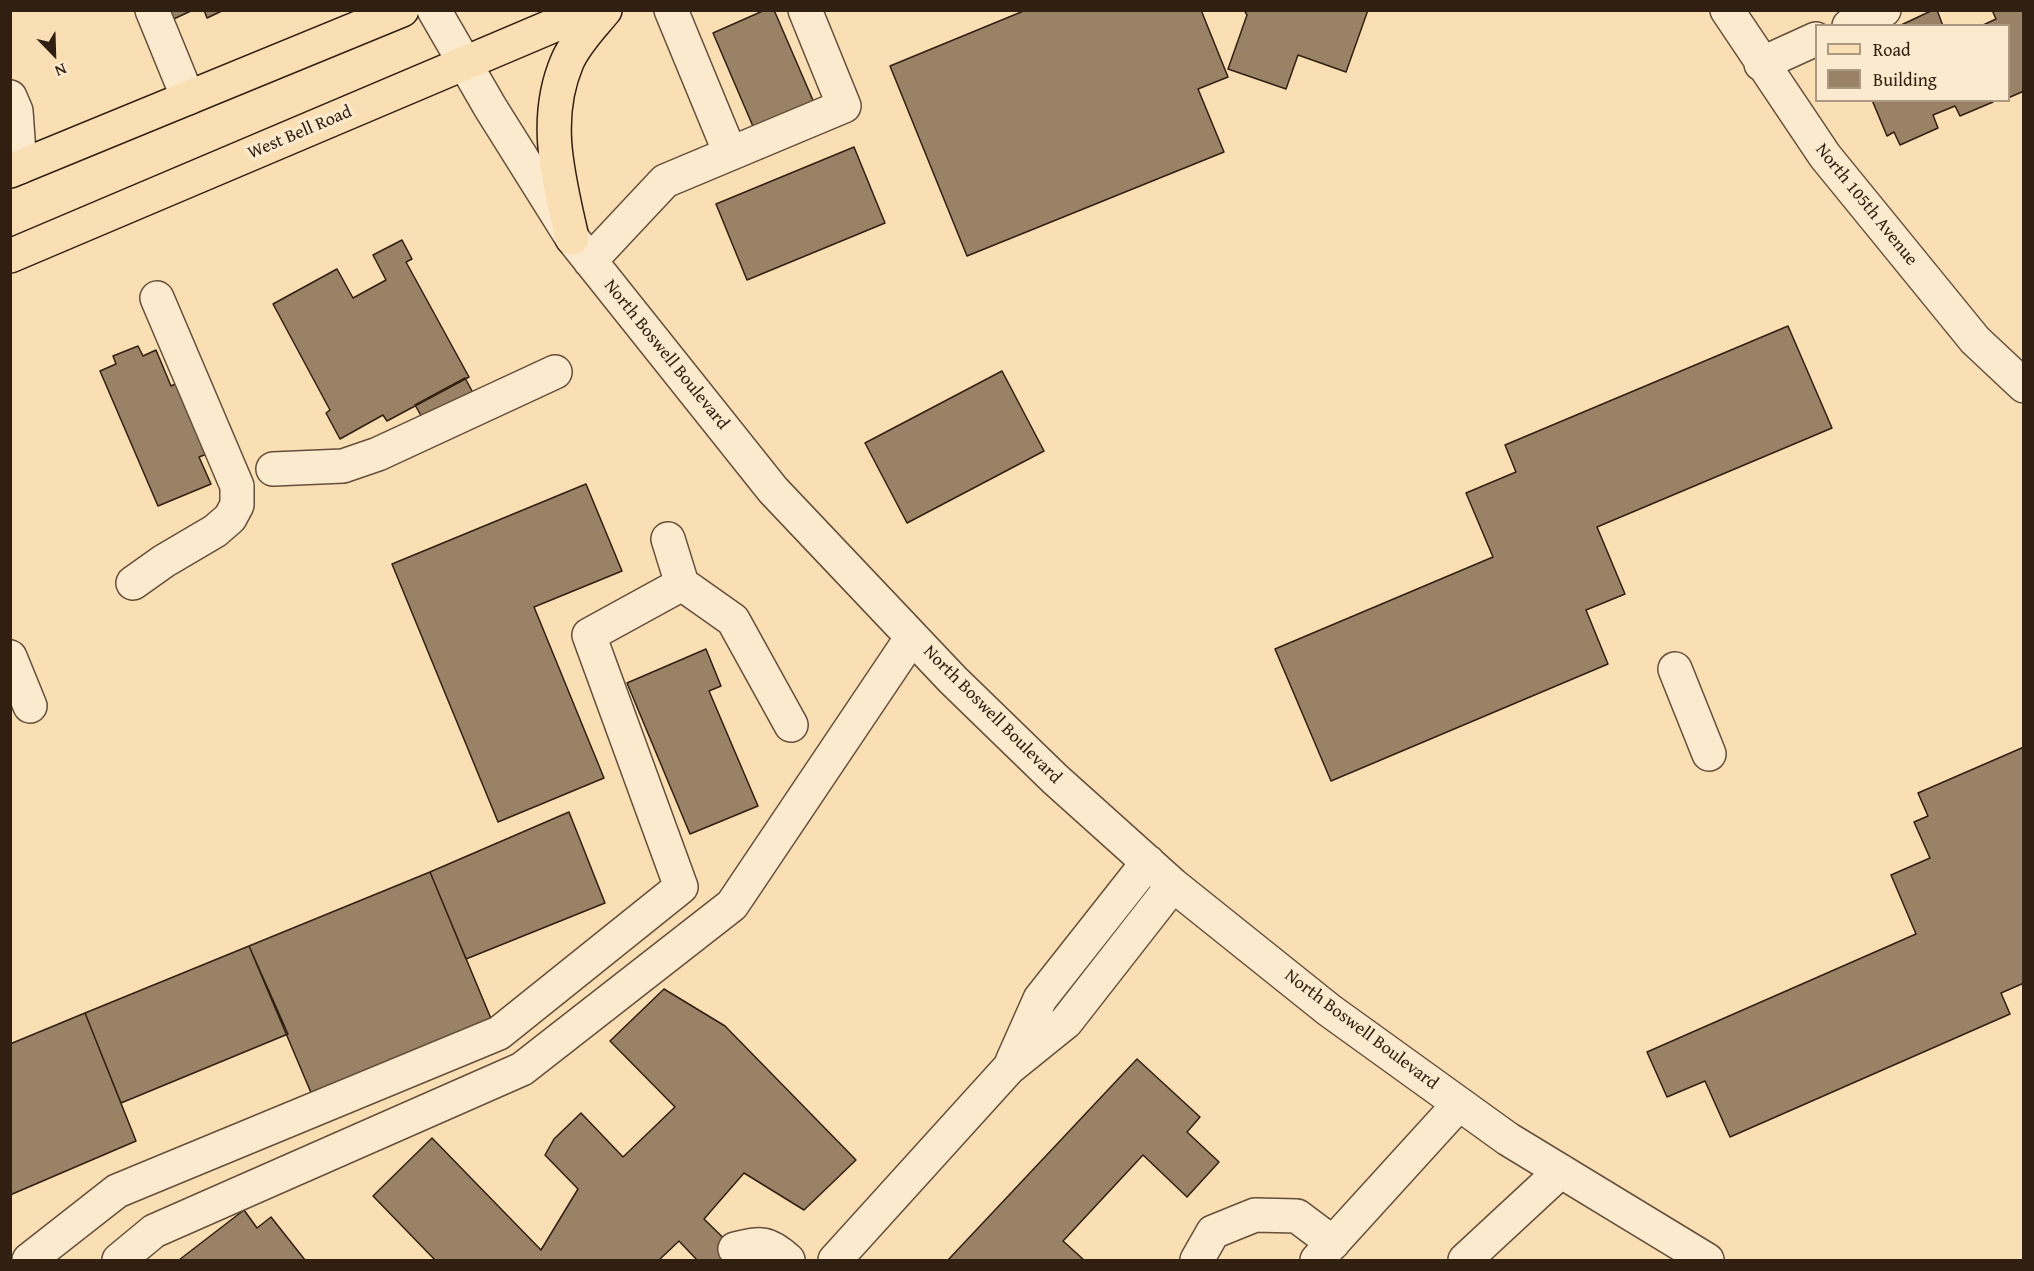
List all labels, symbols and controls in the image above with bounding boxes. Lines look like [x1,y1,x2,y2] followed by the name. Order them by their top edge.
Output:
[24,24,84,84] north arrow
[1815,24,2010,102] legend
[1873,36,1911,63] text: Road
[51,57,71,84] text: N
[1873,66,1937,93] text: Building
[245,101,355,165] street label: West Bell Road
[1810,140,1922,270] street label: North 105th Avenue
[599,276,733,434] street label: North Boswell Boulevard
[918,641,1066,789] street label: North Boswell Boulevard
[1280,965,1442,1095] street label: North Boswell Boulevard

